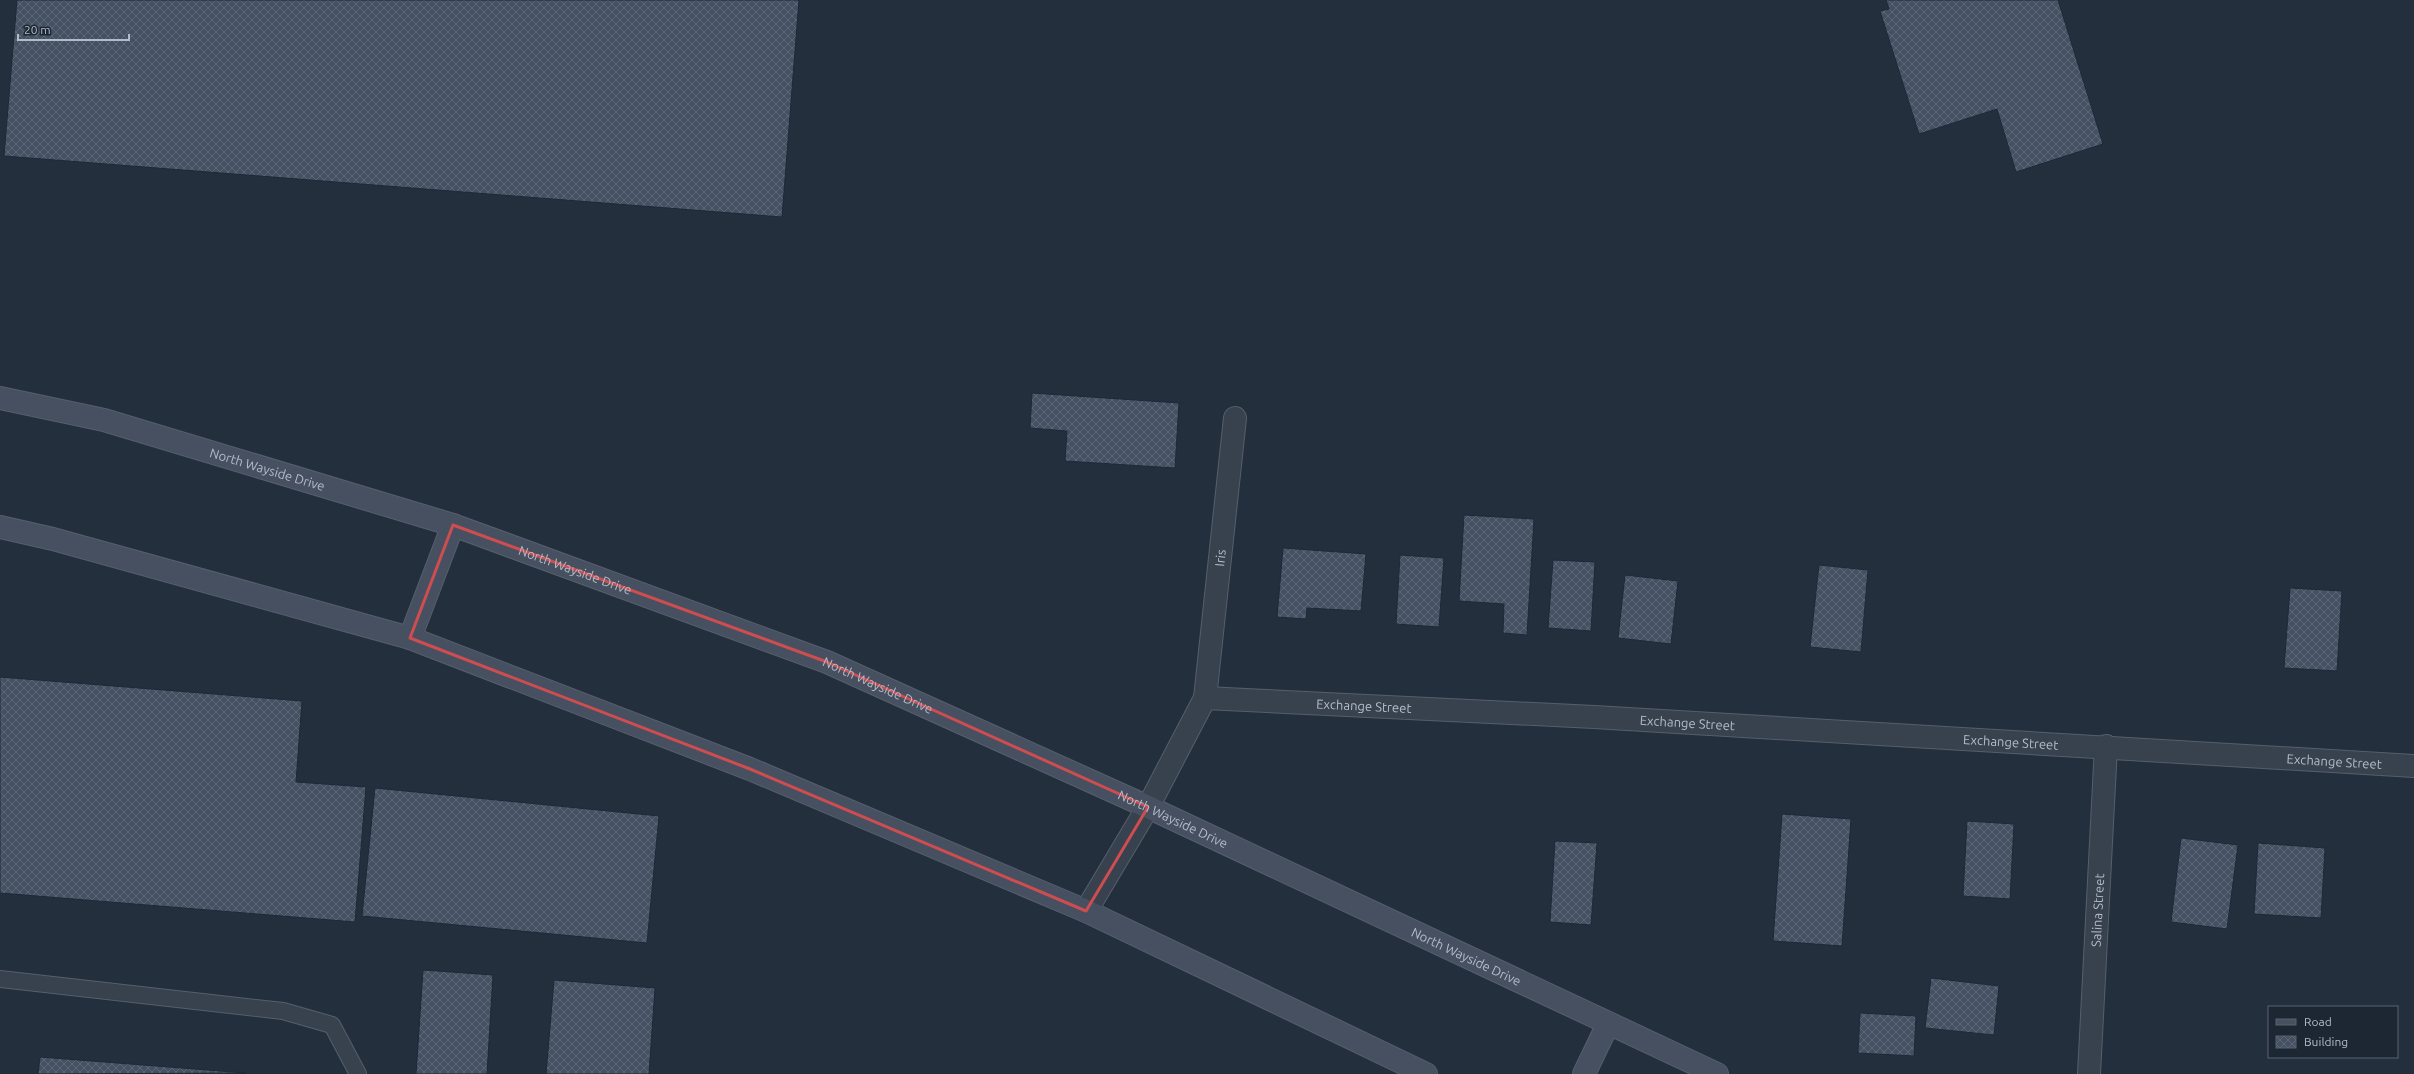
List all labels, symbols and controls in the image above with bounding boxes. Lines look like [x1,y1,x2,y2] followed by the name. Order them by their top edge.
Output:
[18,16,129,42] scale bar
[24,23,51,36] text: 20 m
[208,445,327,493] street label: North Wayside Drive
[517,543,634,597] street label: North Wayside Drive
[1212,548,1228,567] street label: Iris
[821,654,935,716] street label: North Wayside Drive
[1316,696,1412,715] street label: Exchange Street
[1639,713,1735,732] street label: Exchange Street
[1963,732,2059,752] street label: Exchange Street
[2286,751,2382,771] street label: Exchange Street
[1116,787,1230,850] street label: North Wayside Drive
[2089,873,2106,947] street label: Salina Street
[1409,925,1523,988] street label: North Wayside Drive
[2268,1006,2398,1058] legend
[2304,1015,2332,1028] text: Road
[2304,1035,2348,1048] text: Building

